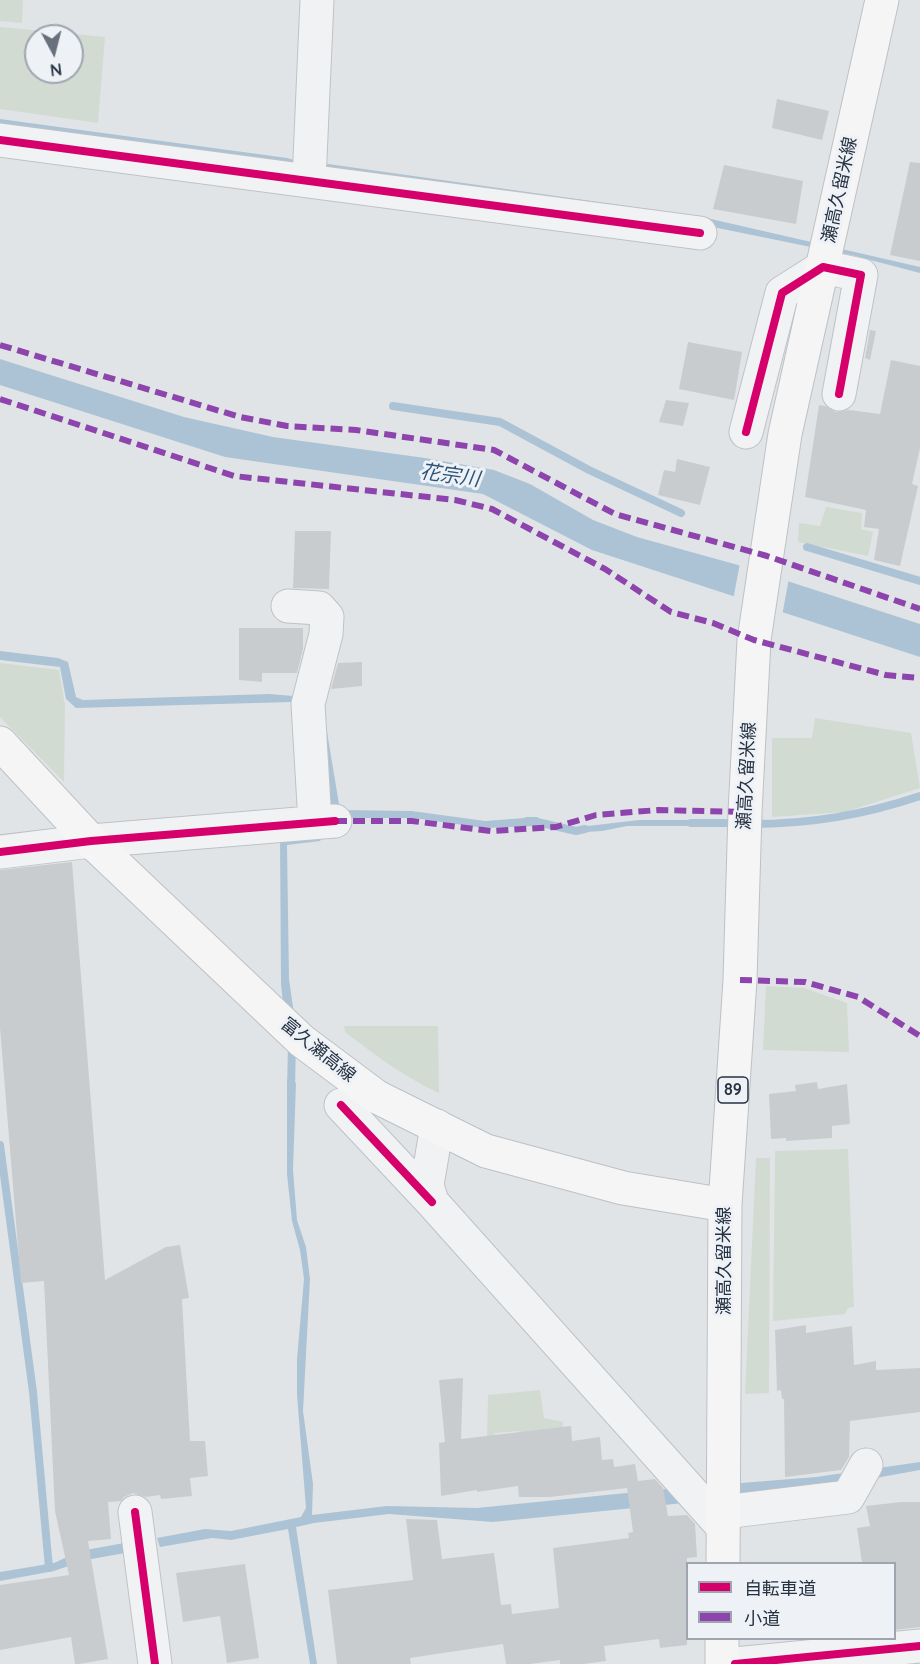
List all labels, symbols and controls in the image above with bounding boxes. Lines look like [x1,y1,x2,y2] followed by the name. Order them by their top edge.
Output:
[24,24,84,84] north arrow
[49,59,63,81] text: N
[818,135,862,245] street label: 瀬高久留米線
[419,460,481,492] water label: 花宗川
[733,722,761,830] street label: 瀬高久留米線
[276,1013,360,1087] street label: 富久瀬高線
[718,1077,748,1103] road number: 89
[714,1207,736,1315] street label: 瀬高久留米線
[686,1562,896,1640] legend
[744,1577,816,1600] text: 自転車道
[744,1607,780,1630] text: 小道

